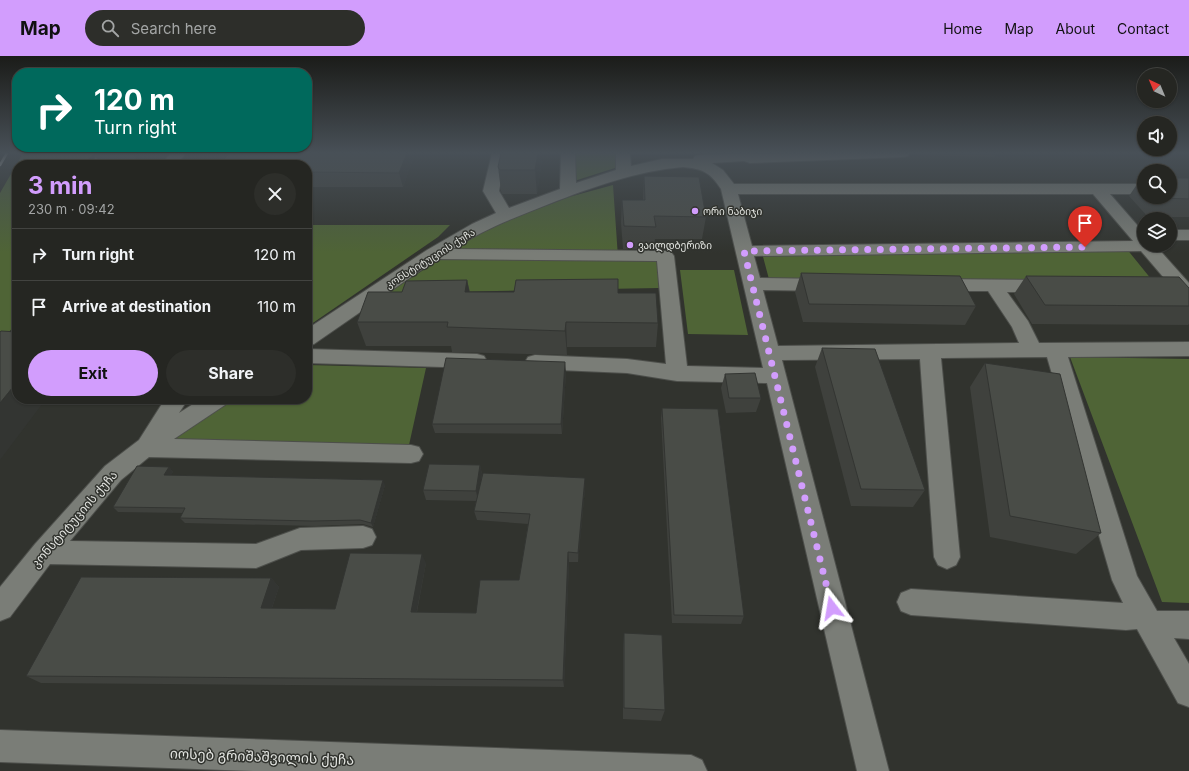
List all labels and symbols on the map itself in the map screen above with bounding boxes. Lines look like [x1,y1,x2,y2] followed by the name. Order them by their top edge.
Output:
[1137,68,1177,108] north arrow
[703,205,763,218] place label: ორი ნაბიჯი
[690,206,700,216] marker: ორი ნაბიჯი
[1068,206,1102,247] pin
[383,226,477,291] street label: კონსტიტუციის ქუჩა
[638,239,712,252] place label: ვაილდბერიზი
[625,240,635,250] marker: ვაილდბერიზი
[28,467,120,571] street label: კონსტიტუციის ქუჩა
[811,587,853,629] position arrow
[170,744,354,769] street label: იოსებ გრიშაშვილის ქუჩა

